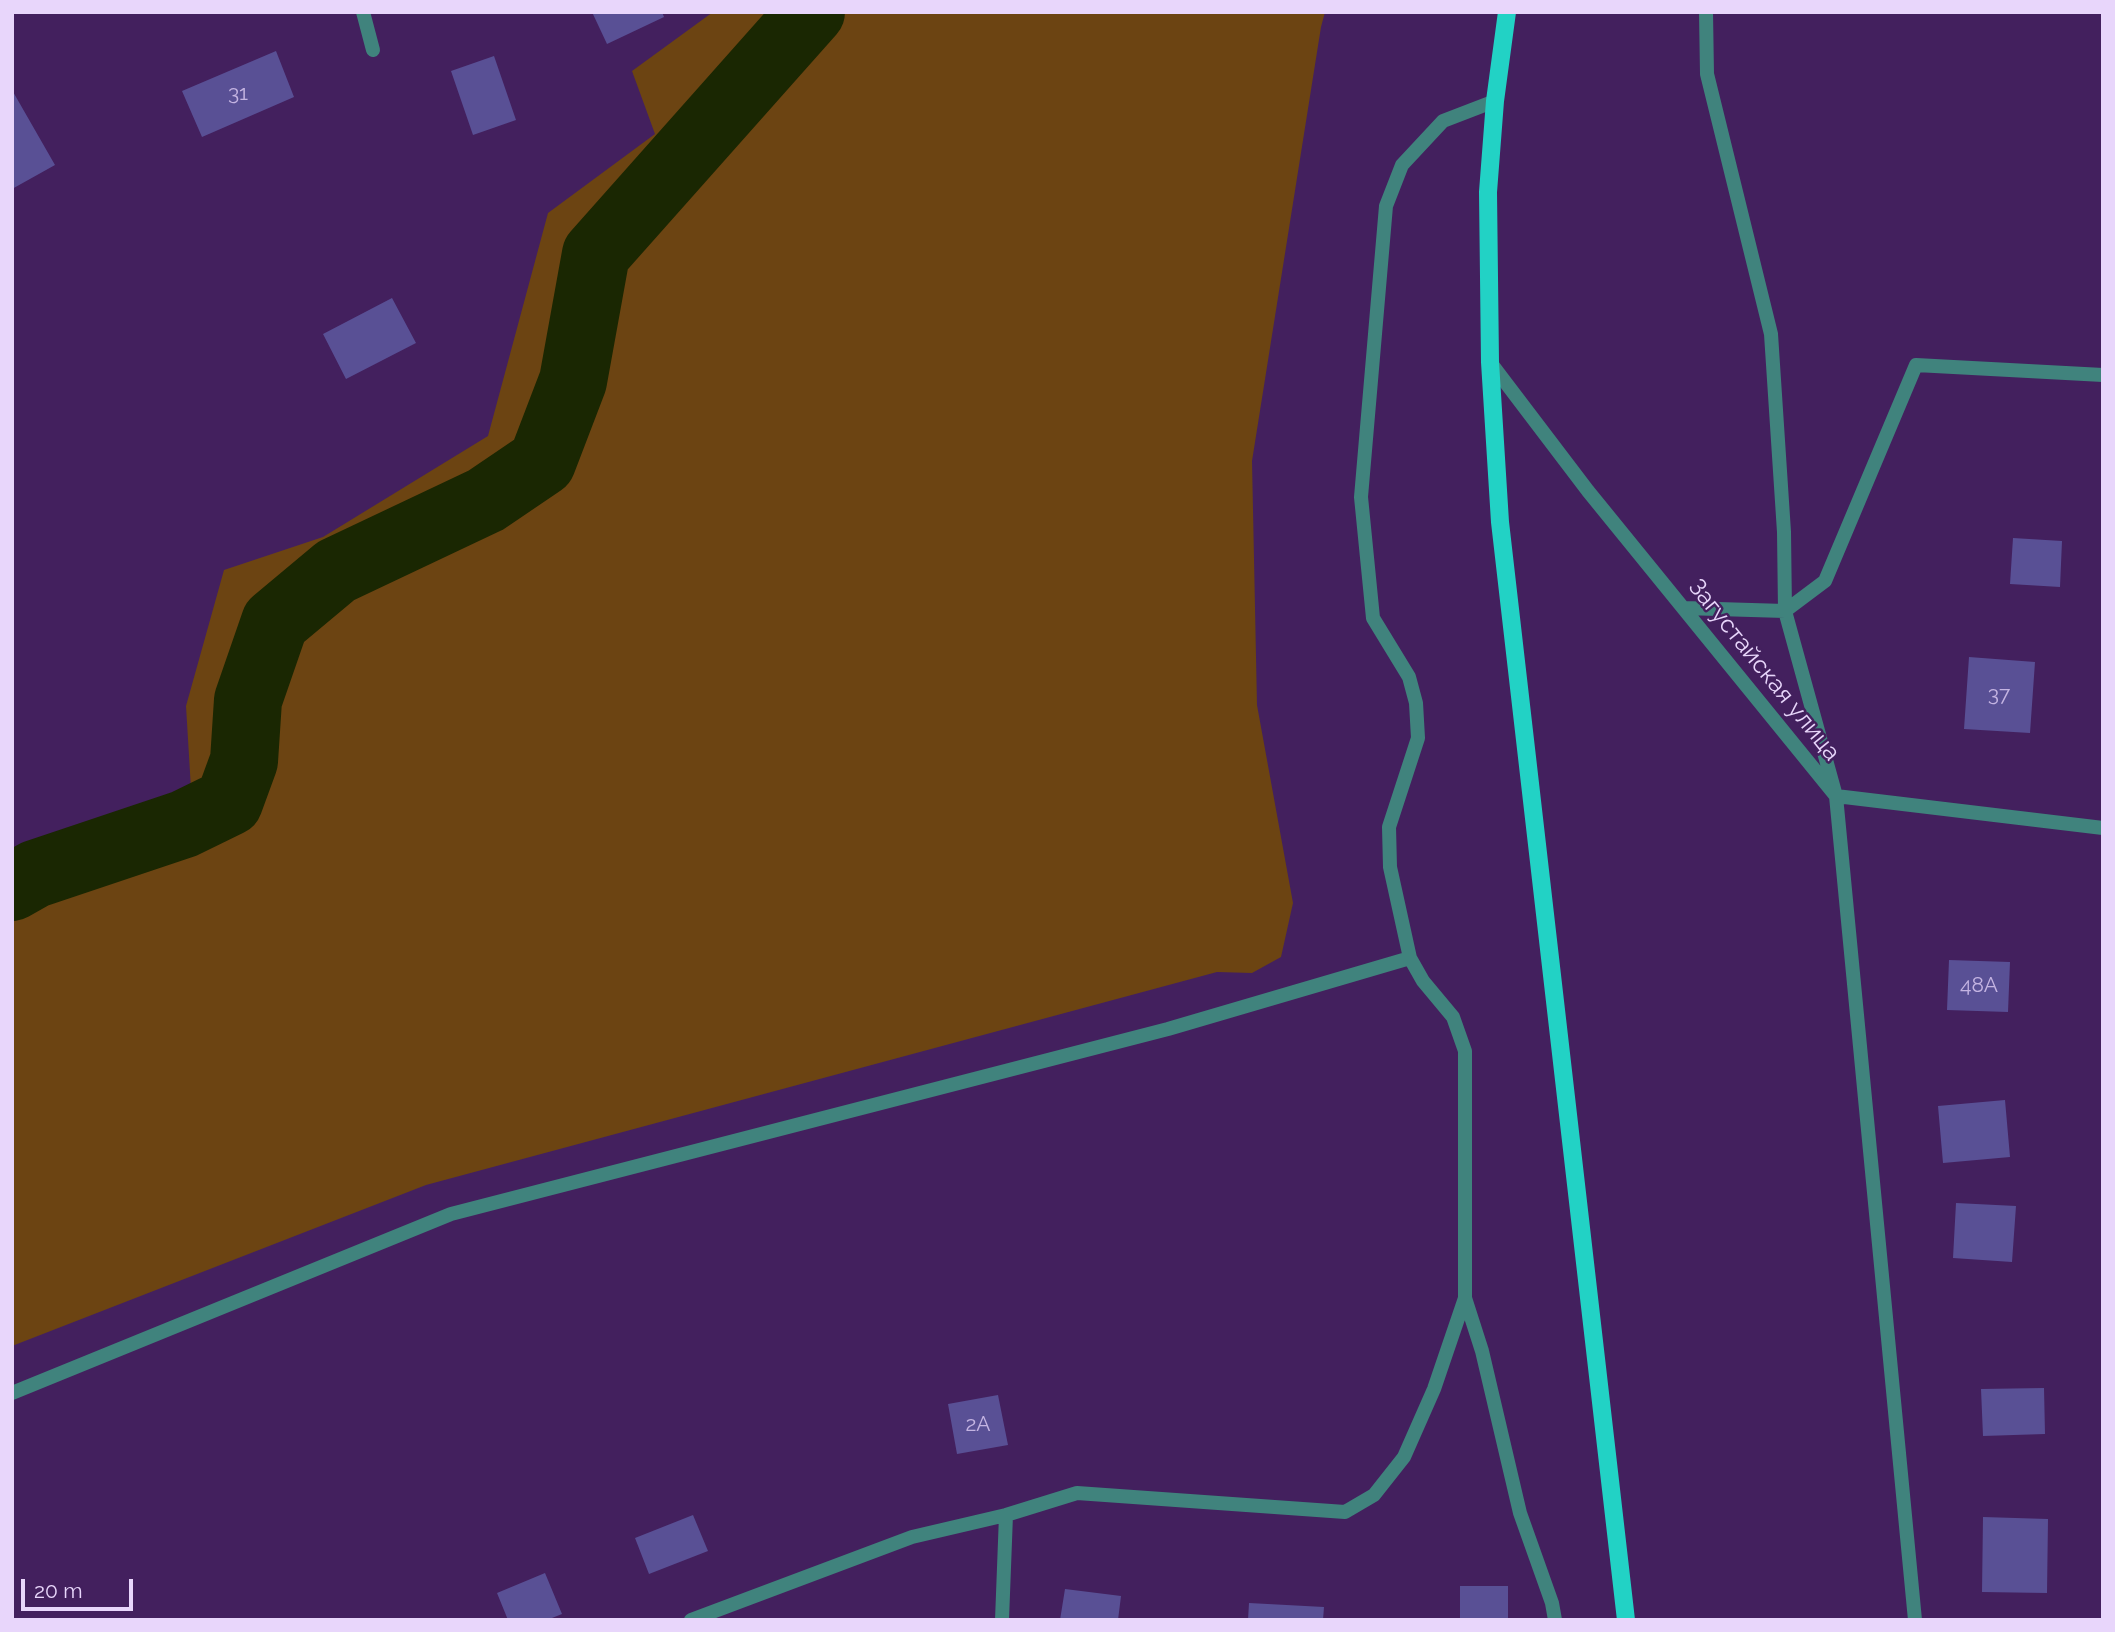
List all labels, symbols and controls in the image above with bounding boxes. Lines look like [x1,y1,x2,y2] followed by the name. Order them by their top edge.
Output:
[228,81,248,107] house number: 31
[1682,573,1846,767] street label: Загустайская улица
[1988,682,2010,708] house number: 37
[1960,973,1998,999] house number: 48А
[965,1412,991,1438] house number: 2А
[24,1566,136,1610] scale bar
[34,1578,82,1603] text: 20 m

